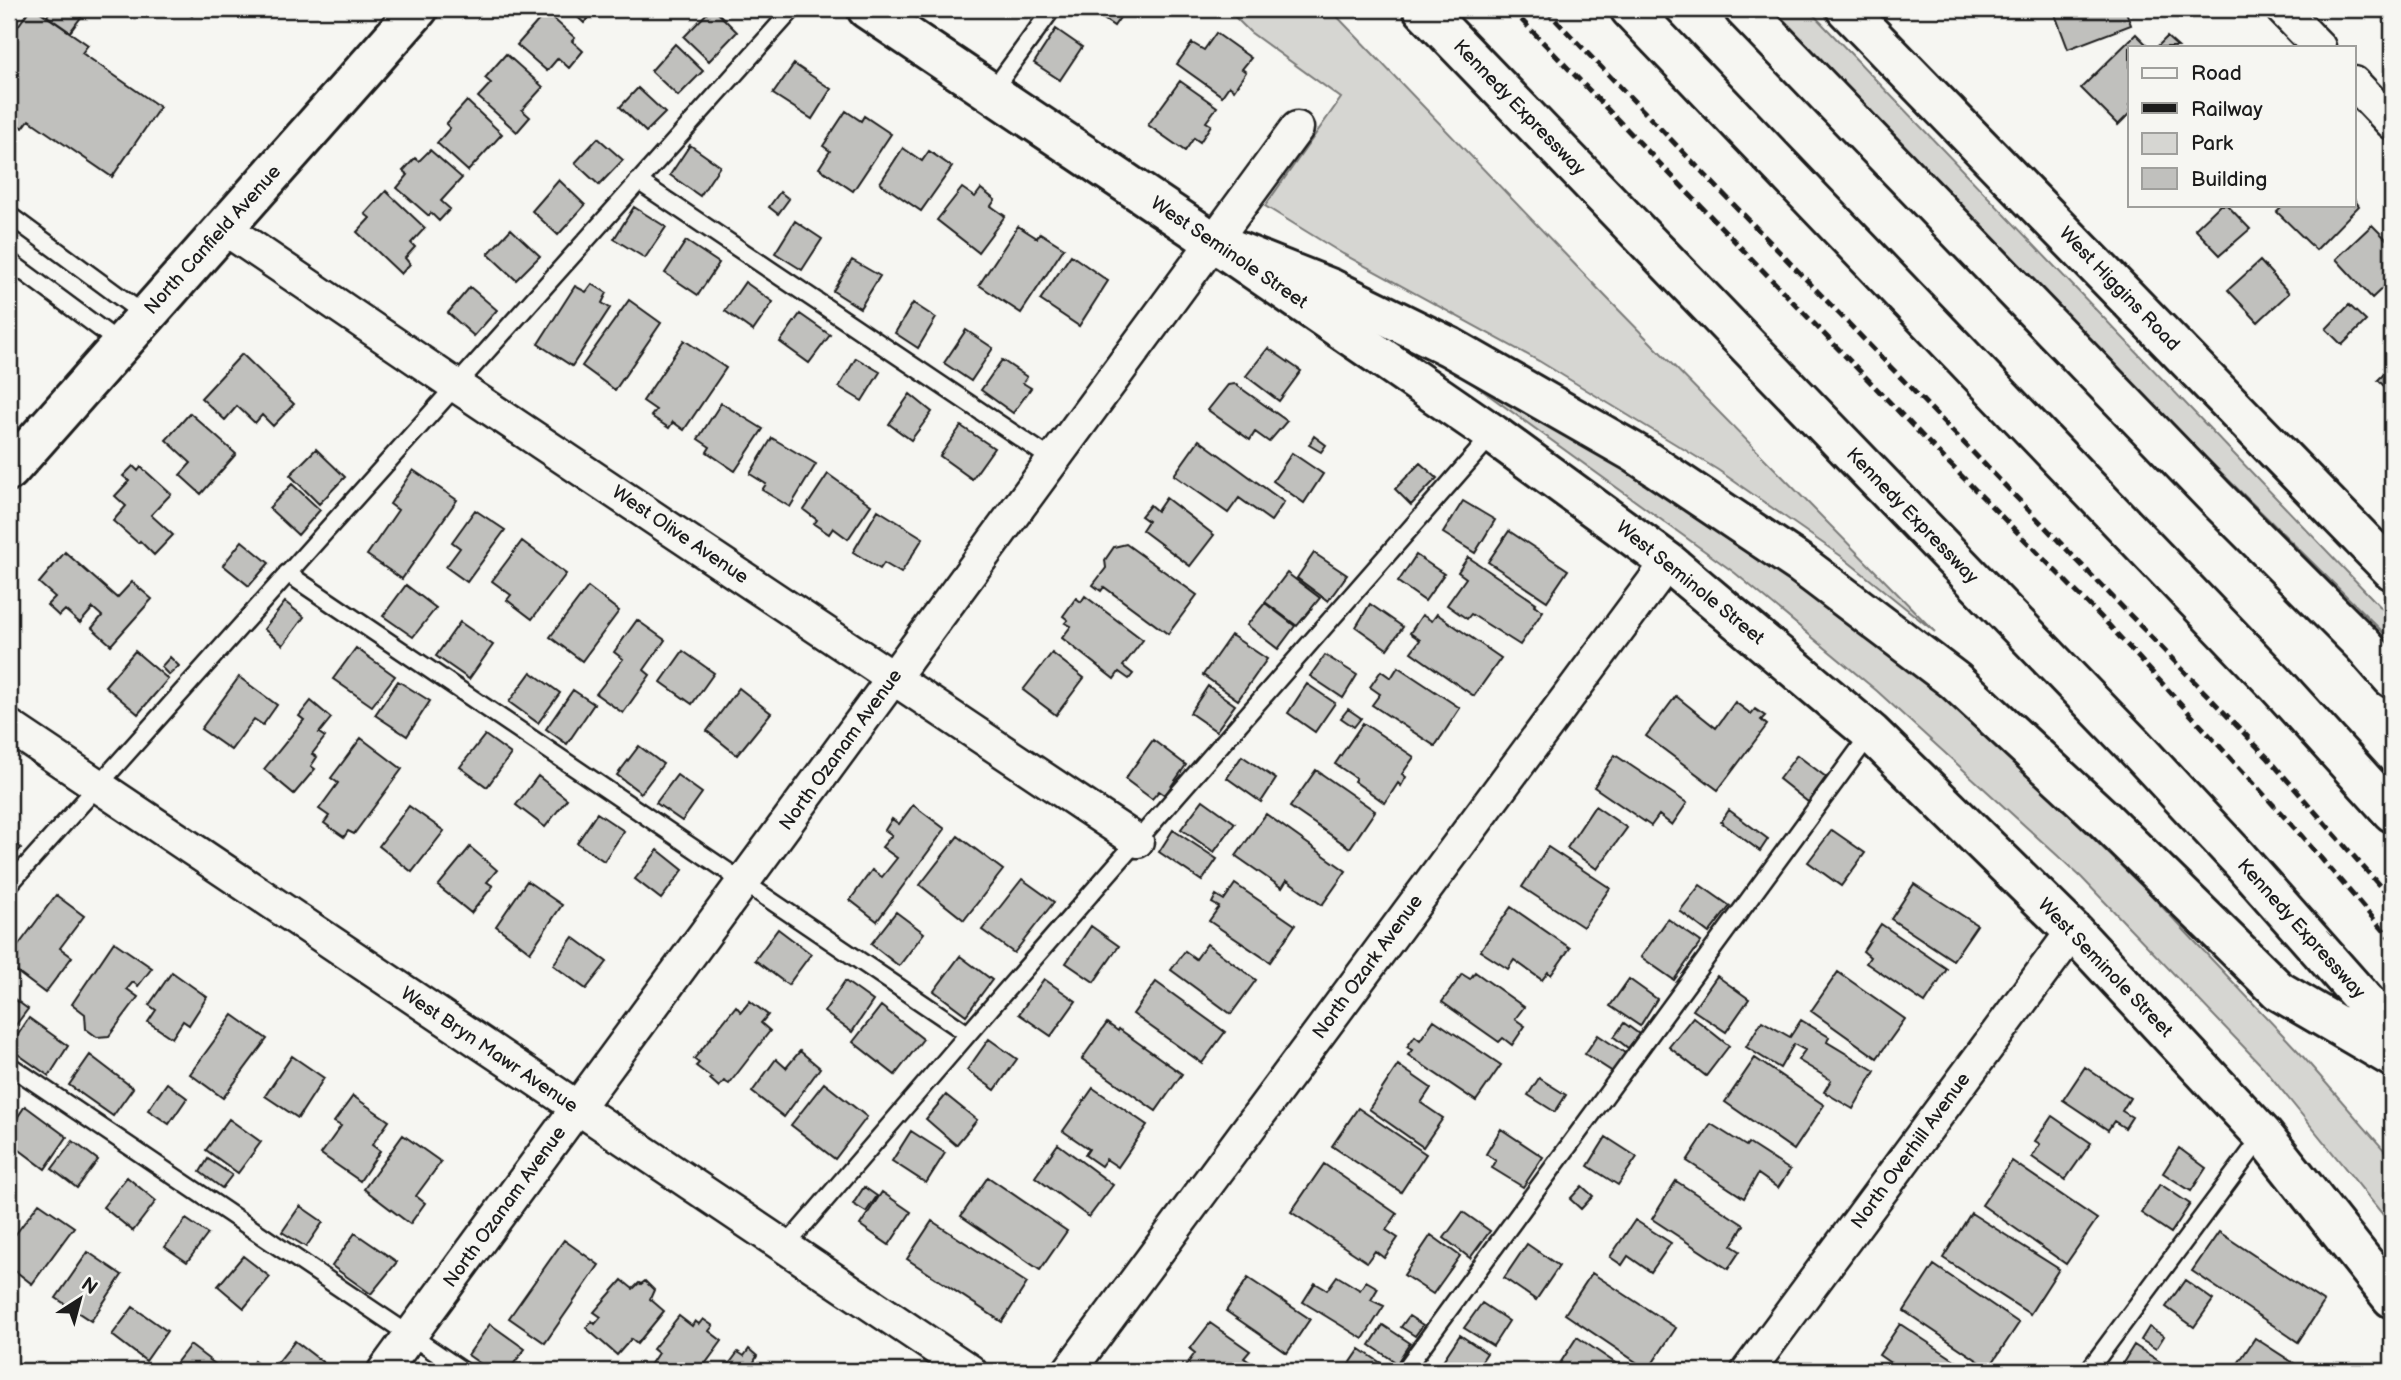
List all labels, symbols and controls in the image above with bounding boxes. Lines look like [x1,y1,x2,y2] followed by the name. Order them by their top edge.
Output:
[1448,35,1590,181] street label: Kennedy Expressway
[2128,46,2356,206] legend
[2191,61,2242,86] text: Road
[2191,97,2263,122] text: Railway
[2191,131,2234,156] text: Park
[140,161,286,319] street label: North Canfield Avenue
[2191,167,2267,192] text: Building
[1146,192,1312,314] street label: West Seminole Street
[2054,222,2184,356] street label: West Higgins Road
[1841,443,1983,589] street label: Kennedy Expressway
[607,481,753,589] street label: West Olive Avenue
[1611,516,1769,650] street label: West Seminole Street
[775,665,907,835] street label: North Ozanam Avenue
[2232,854,2370,1004] street label: Kennedy Expressway
[1308,890,1428,1044] street label: North Ozark Avenue
[2033,894,2177,1042] street label: West Seminole Street
[396,982,582,1118] street label: West Bryn Mawr Avenue
[1847,1068,1975,1234] street label: North Overhill Avenue
[439,1122,571,1292] street label: North Ozanam Avenue
[46,1264,116,1334] north arrow
[77,1273,102,1300] text: N

